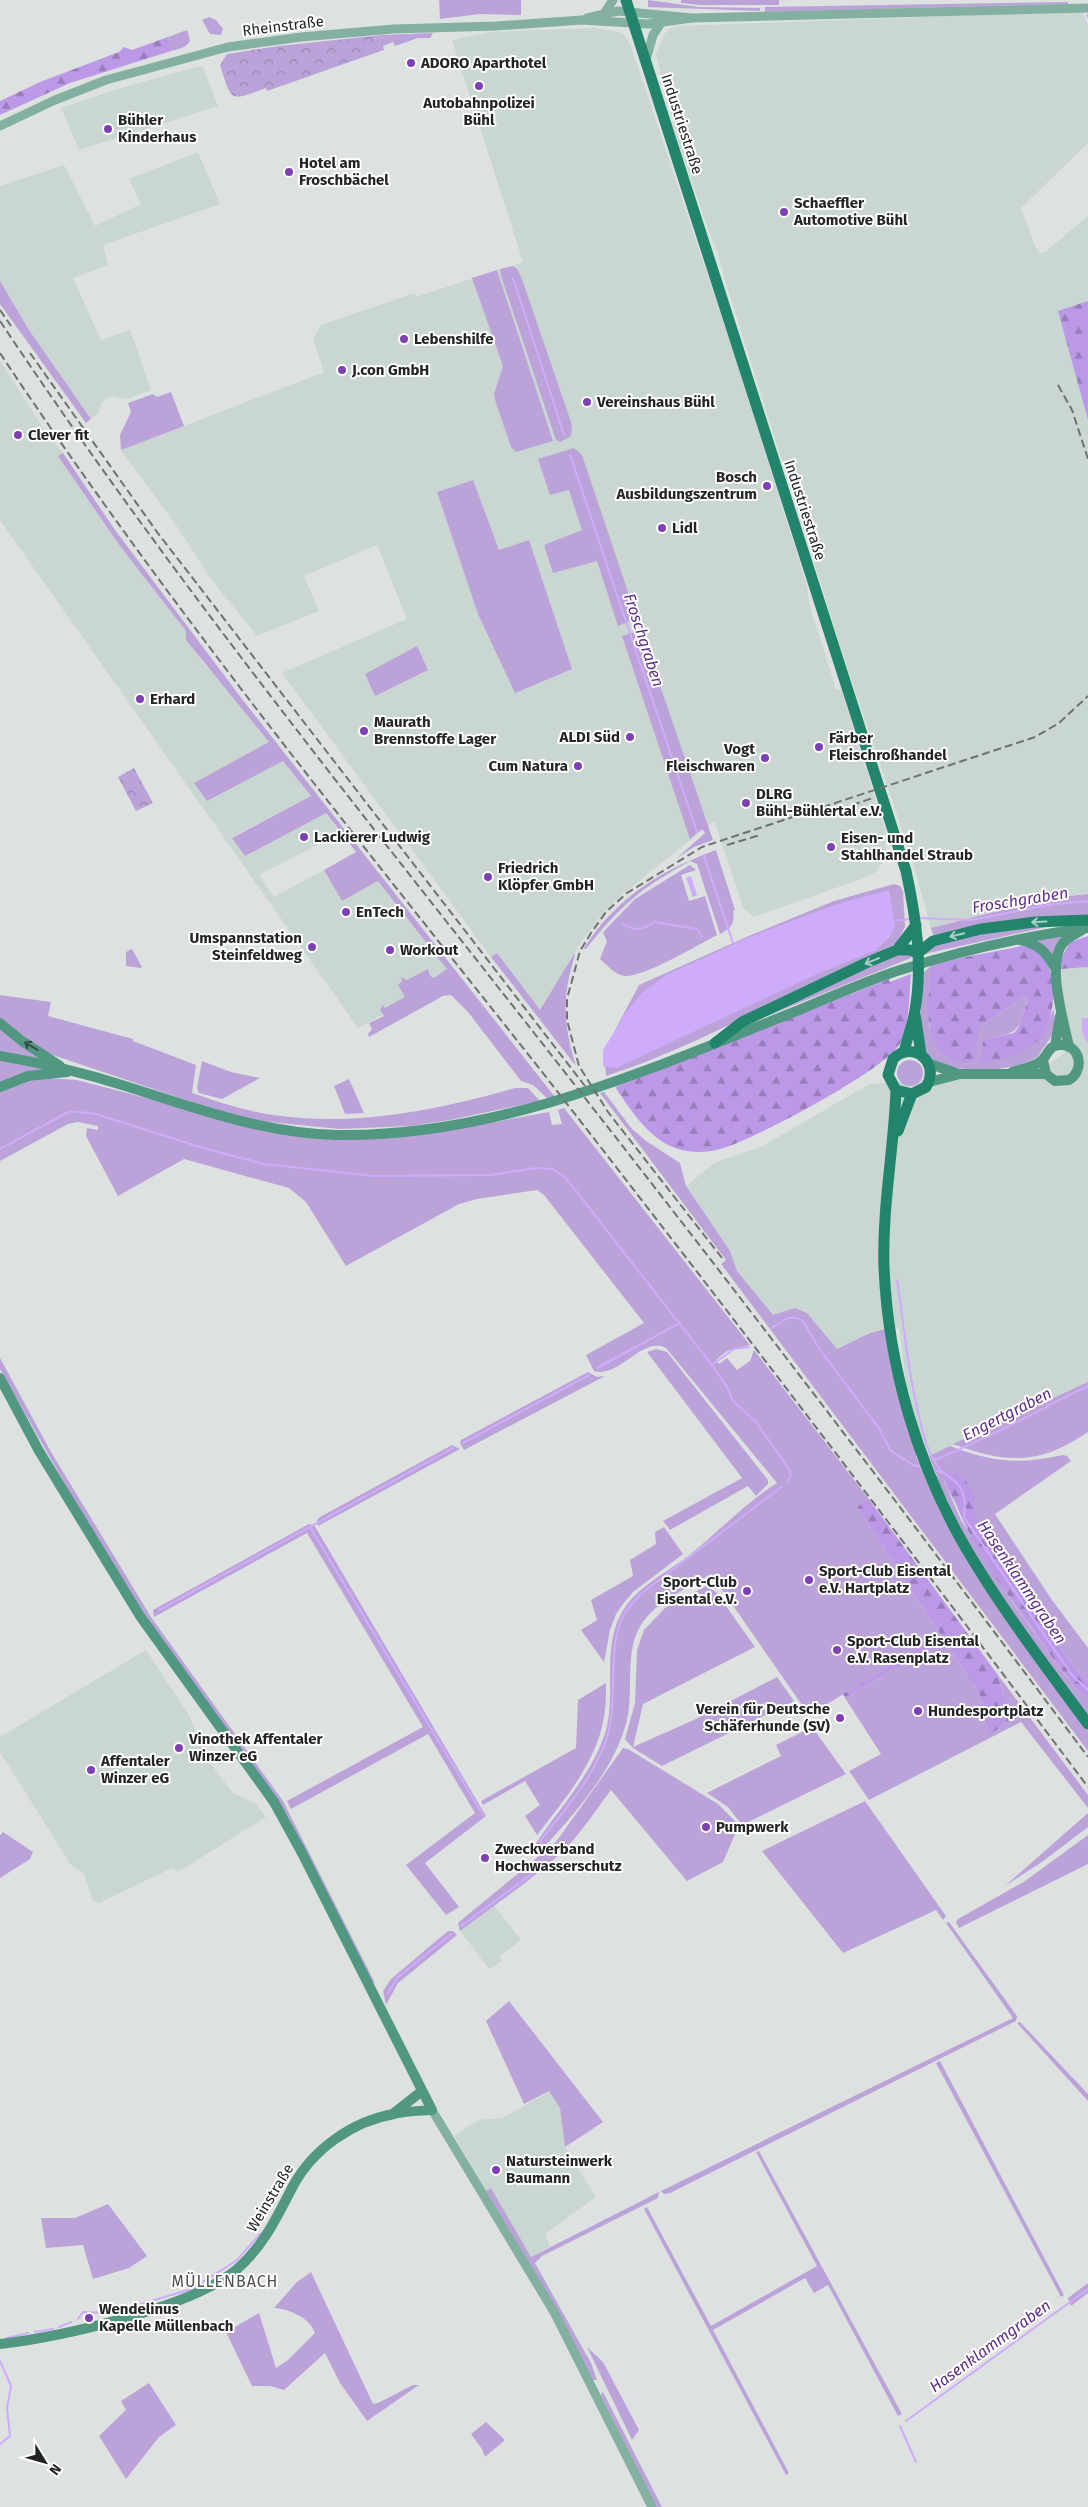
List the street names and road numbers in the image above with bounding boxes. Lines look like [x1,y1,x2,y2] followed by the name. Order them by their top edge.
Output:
[241,12,325,40] street label: Rheinstraße
[657,72,707,176] street label: Industriestraße
[780,458,830,562] street label: Industriestraße
[243,2161,297,2235] street label: Weinstraße

